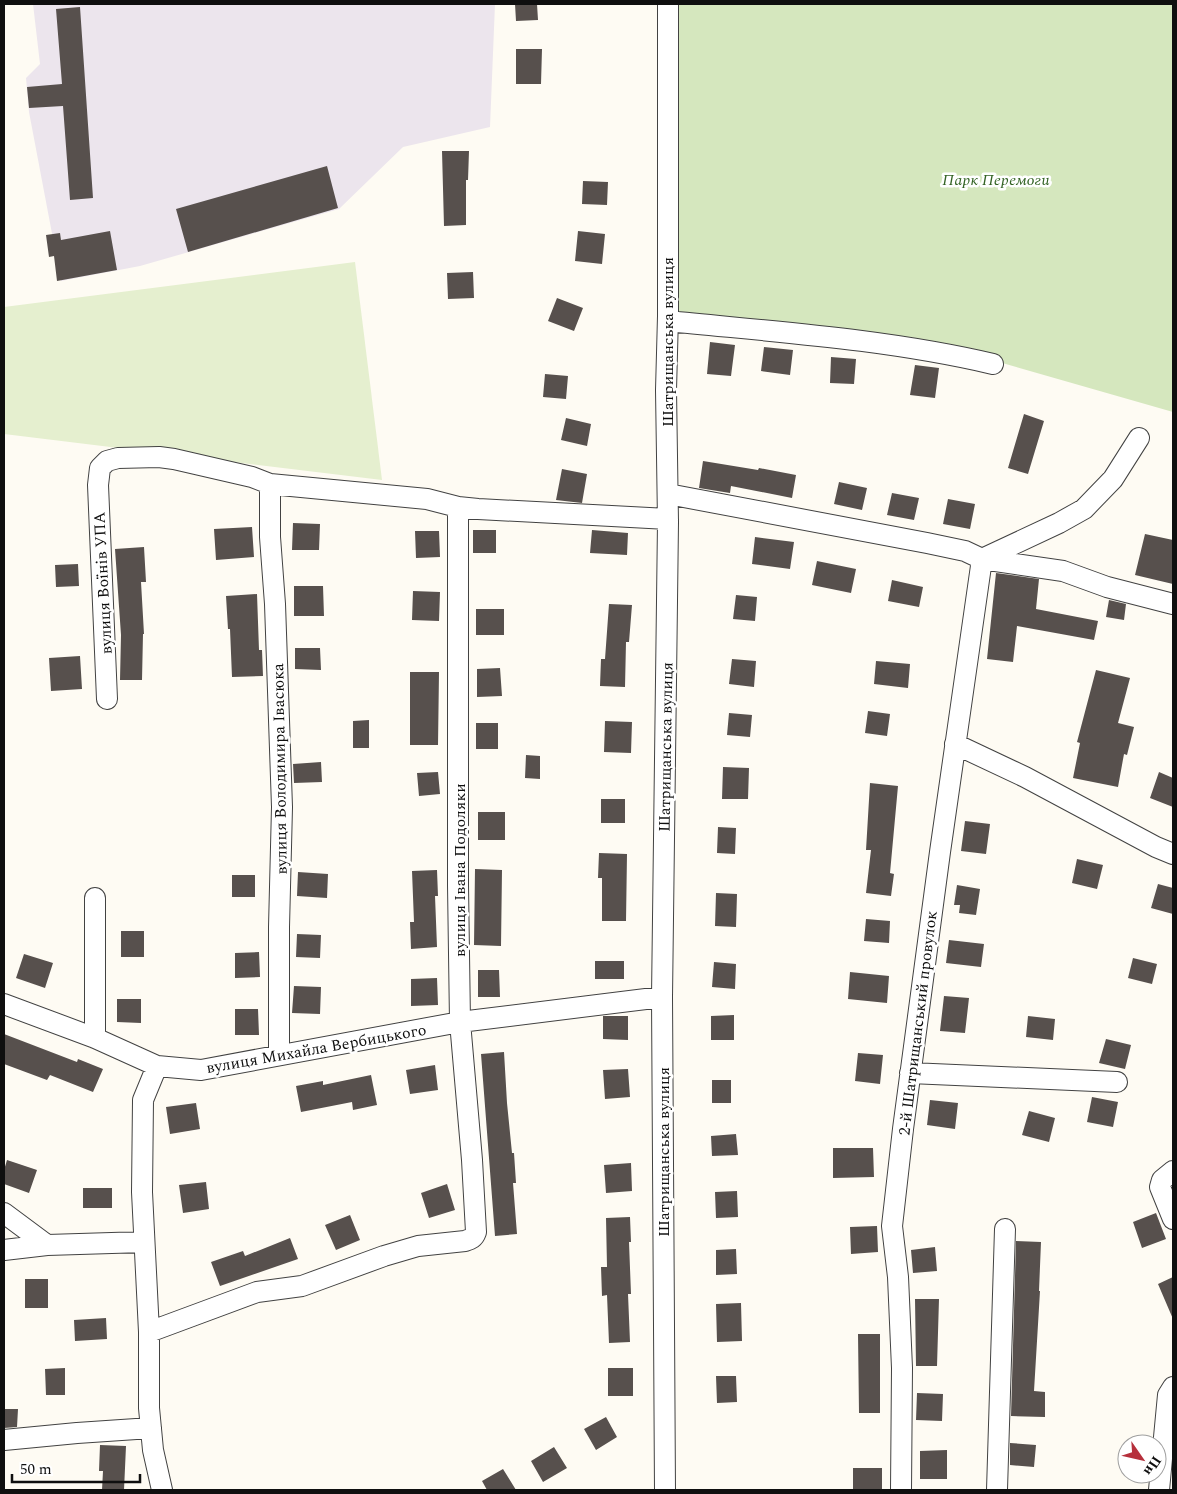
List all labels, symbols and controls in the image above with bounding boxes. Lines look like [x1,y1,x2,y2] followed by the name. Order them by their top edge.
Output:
[942,168,1050,192] park label: Парк Перемоги
[656,257,680,427] street label: Шатрищанська вулиця
[87,511,119,655] street label: вулиця Воїнів УПА
[653,662,679,832] street label: Шатрищанська вулиця
[266,663,294,875] street label: вулиця Володимира Івасюка
[448,783,472,957] street label: вулиця Івана Подоляки
[892,909,944,1137] street label: 2-й Шатрищанський провулок
[204,1018,428,1080] street label: вулиця Михайла Вербицького
[652,1067,676,1237] street label: Шатрищанська вулиця
[1117,1434,1167,1484] north arrow
[12,1452,140,1484] scale bar
[1138,1452,1167,1480] text: Пн
[20,1458,52,1481] text: 50 m

